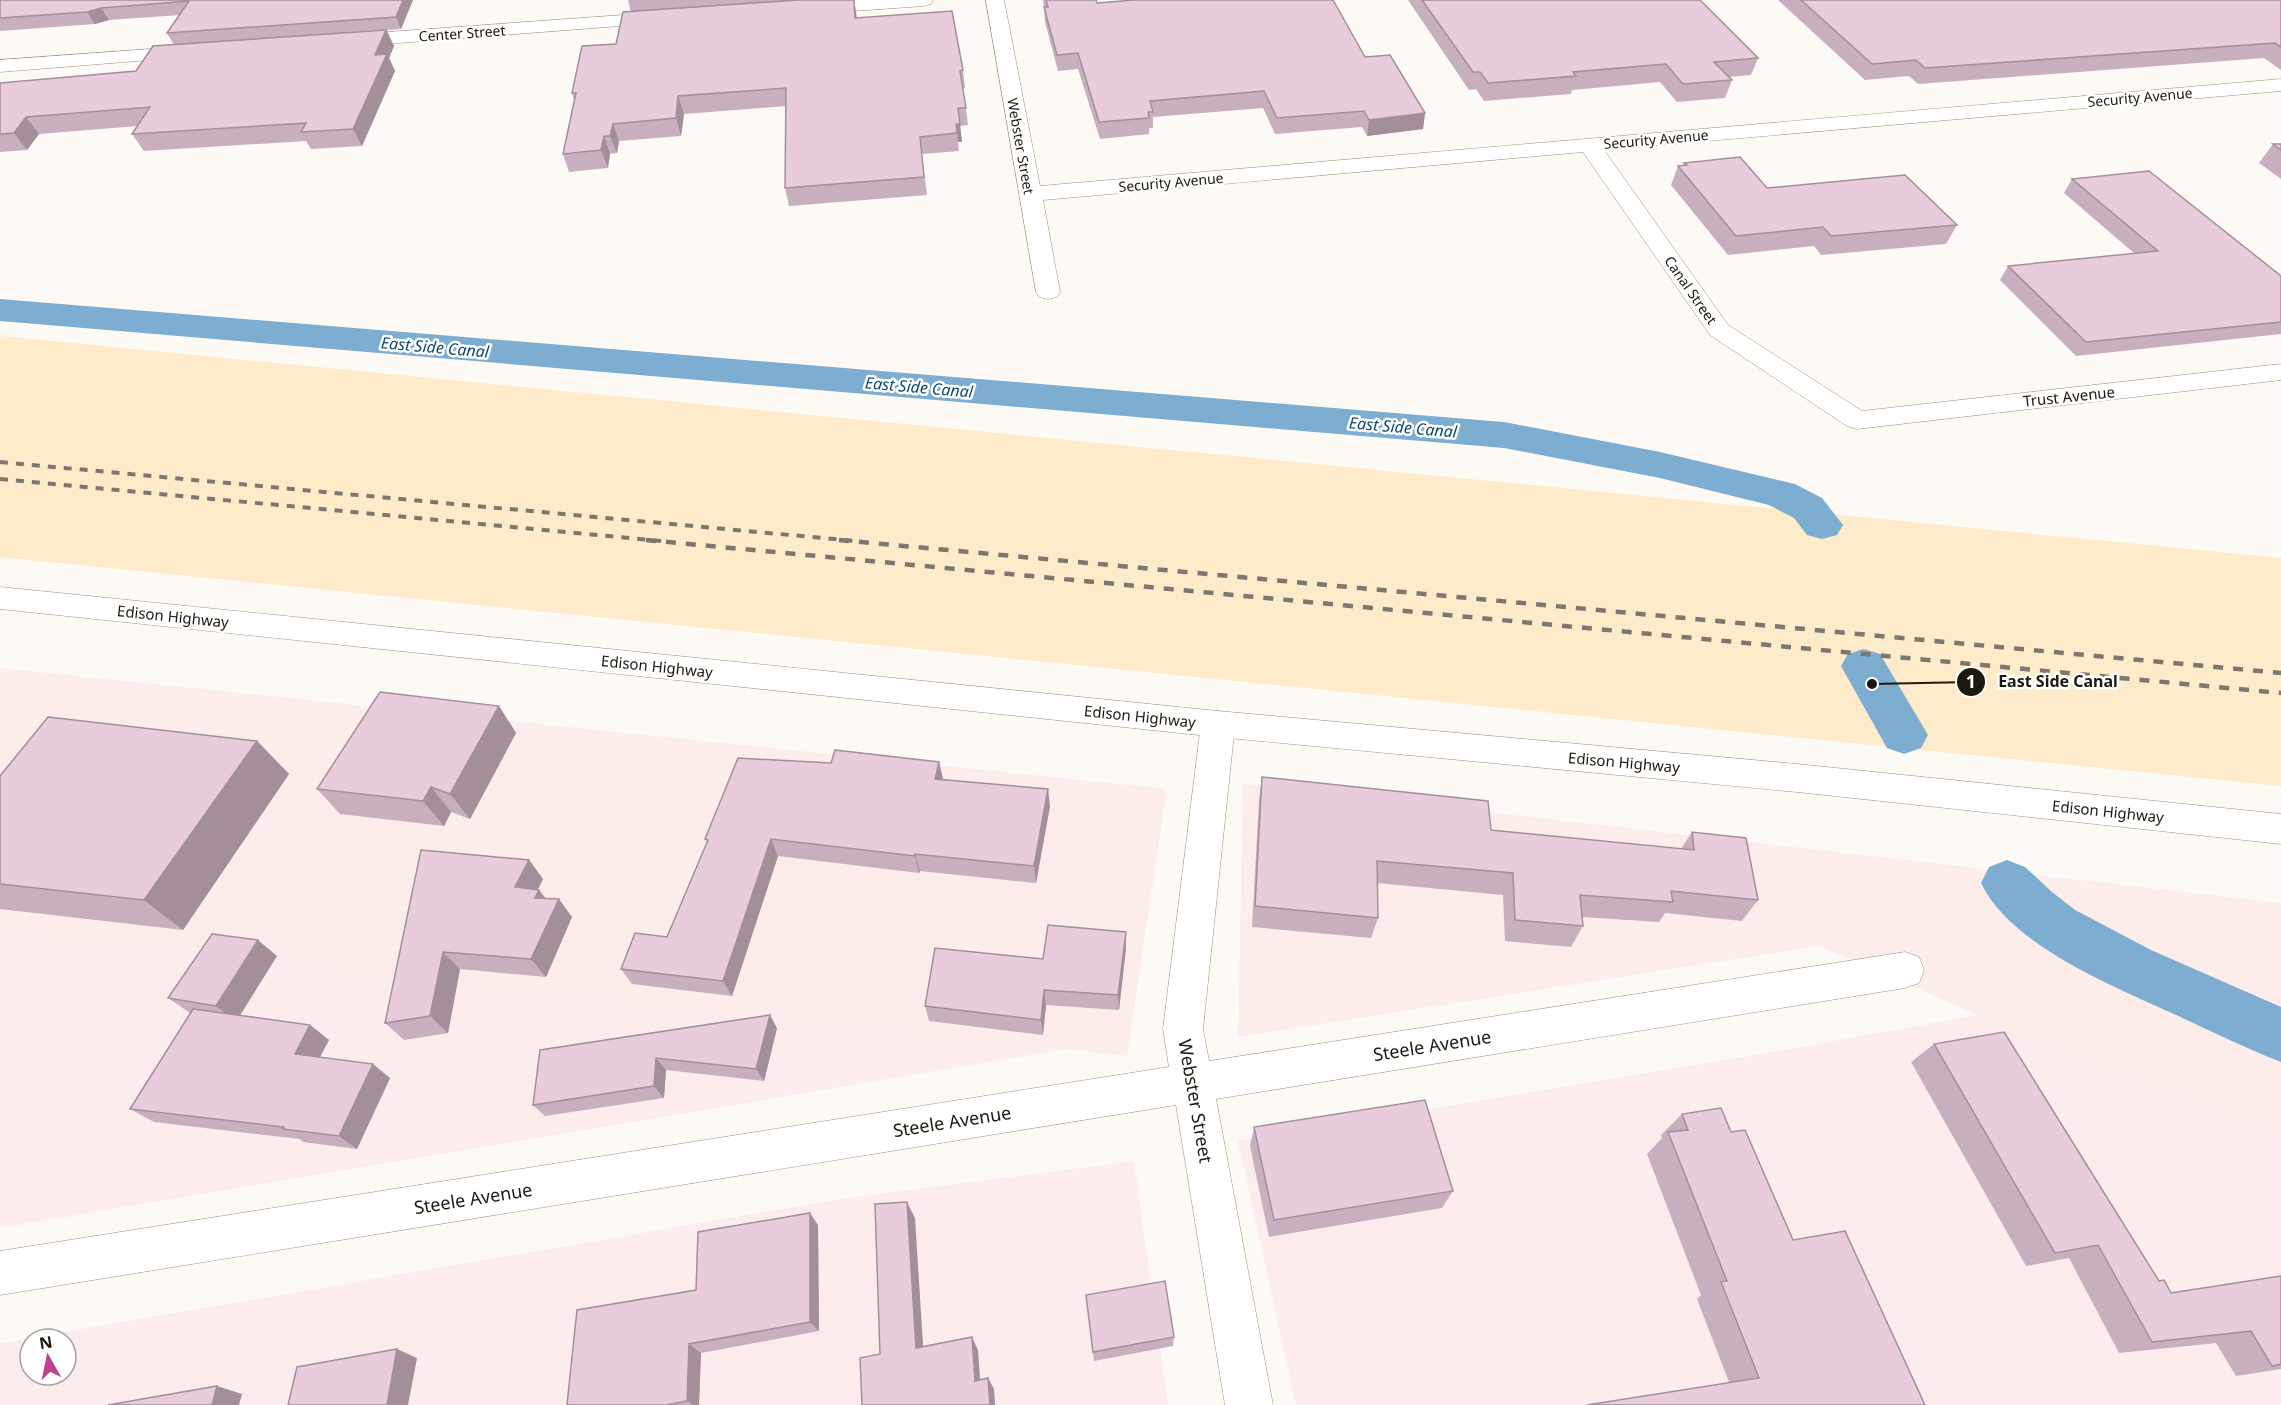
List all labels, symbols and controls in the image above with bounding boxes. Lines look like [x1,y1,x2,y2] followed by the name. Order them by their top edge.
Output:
[418,20,506,46] street label: Center Street
[2087,83,2193,111] street label: Security Avenue
[1003,96,1039,196] street label: Webster Street
[1603,125,1709,153] street label: Security Avenue
[1118,168,1224,196] street label: Security Avenue
[1660,252,1722,328] street label: Canal Street
[380,331,491,363] water label: East Side Canal
[864,371,975,403] water label: East Side Canal
[2022,381,2116,411] street label: Trust Avenue
[1348,411,1459,443] water label: East Side Canal
[116,600,230,632] street label: Edison Highway
[600,650,714,682] street label: Edison Highway
[1956,665,2130,699] callout: East Side Canal
[1966,669,1976,693] text: 1
[1998,670,2118,692] text: East Side Canal
[1083,700,1197,732] street label: Edison Highway
[1567,747,1681,777] street label: Edison Highway
[2051,795,2165,827] street label: Edison Highway
[1371,1024,1493,1066] street label: Steele Avenue
[1173,1037,1219,1165] street label: Webster Street
[891,1100,1013,1142] street label: Steele Avenue
[412,1177,534,1219] street label: Steele Avenue
[18,1327,78,1387] north arrow
[38,1330,54,1354] text: N

